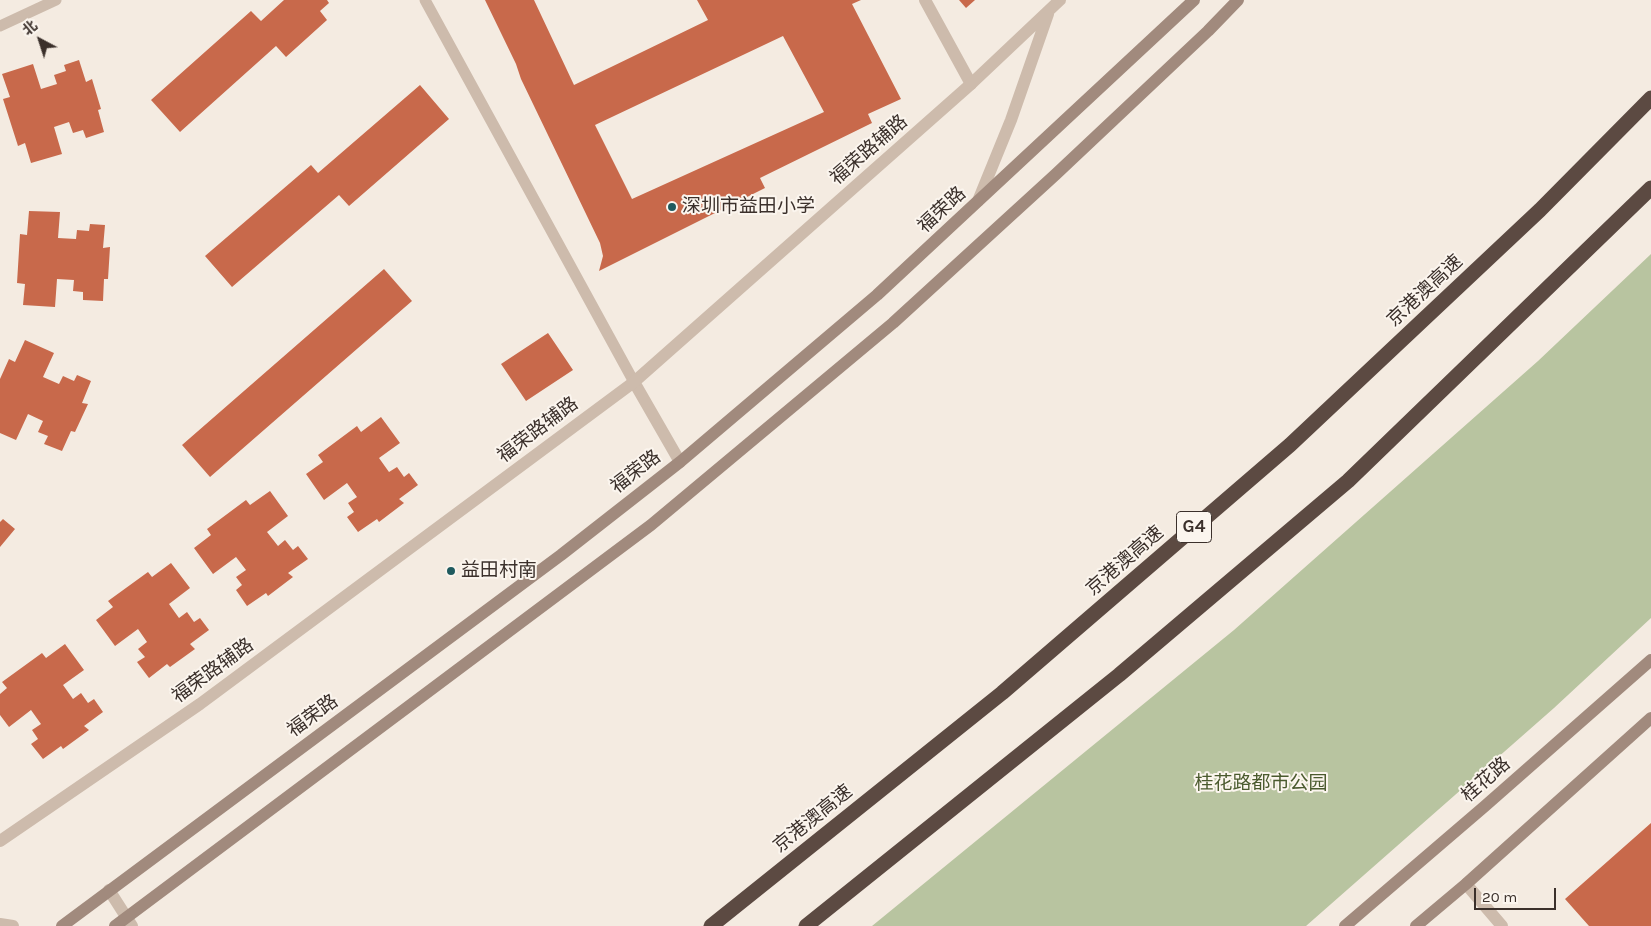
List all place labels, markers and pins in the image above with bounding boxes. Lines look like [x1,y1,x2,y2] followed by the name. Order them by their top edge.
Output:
[682,196,815,218] place label: 深圳市益田小学
[666,201,678,213] marker: 深圳市益田小学
[461,560,537,582] place label: 益田村南
[445,565,457,577] marker: 益田村南

